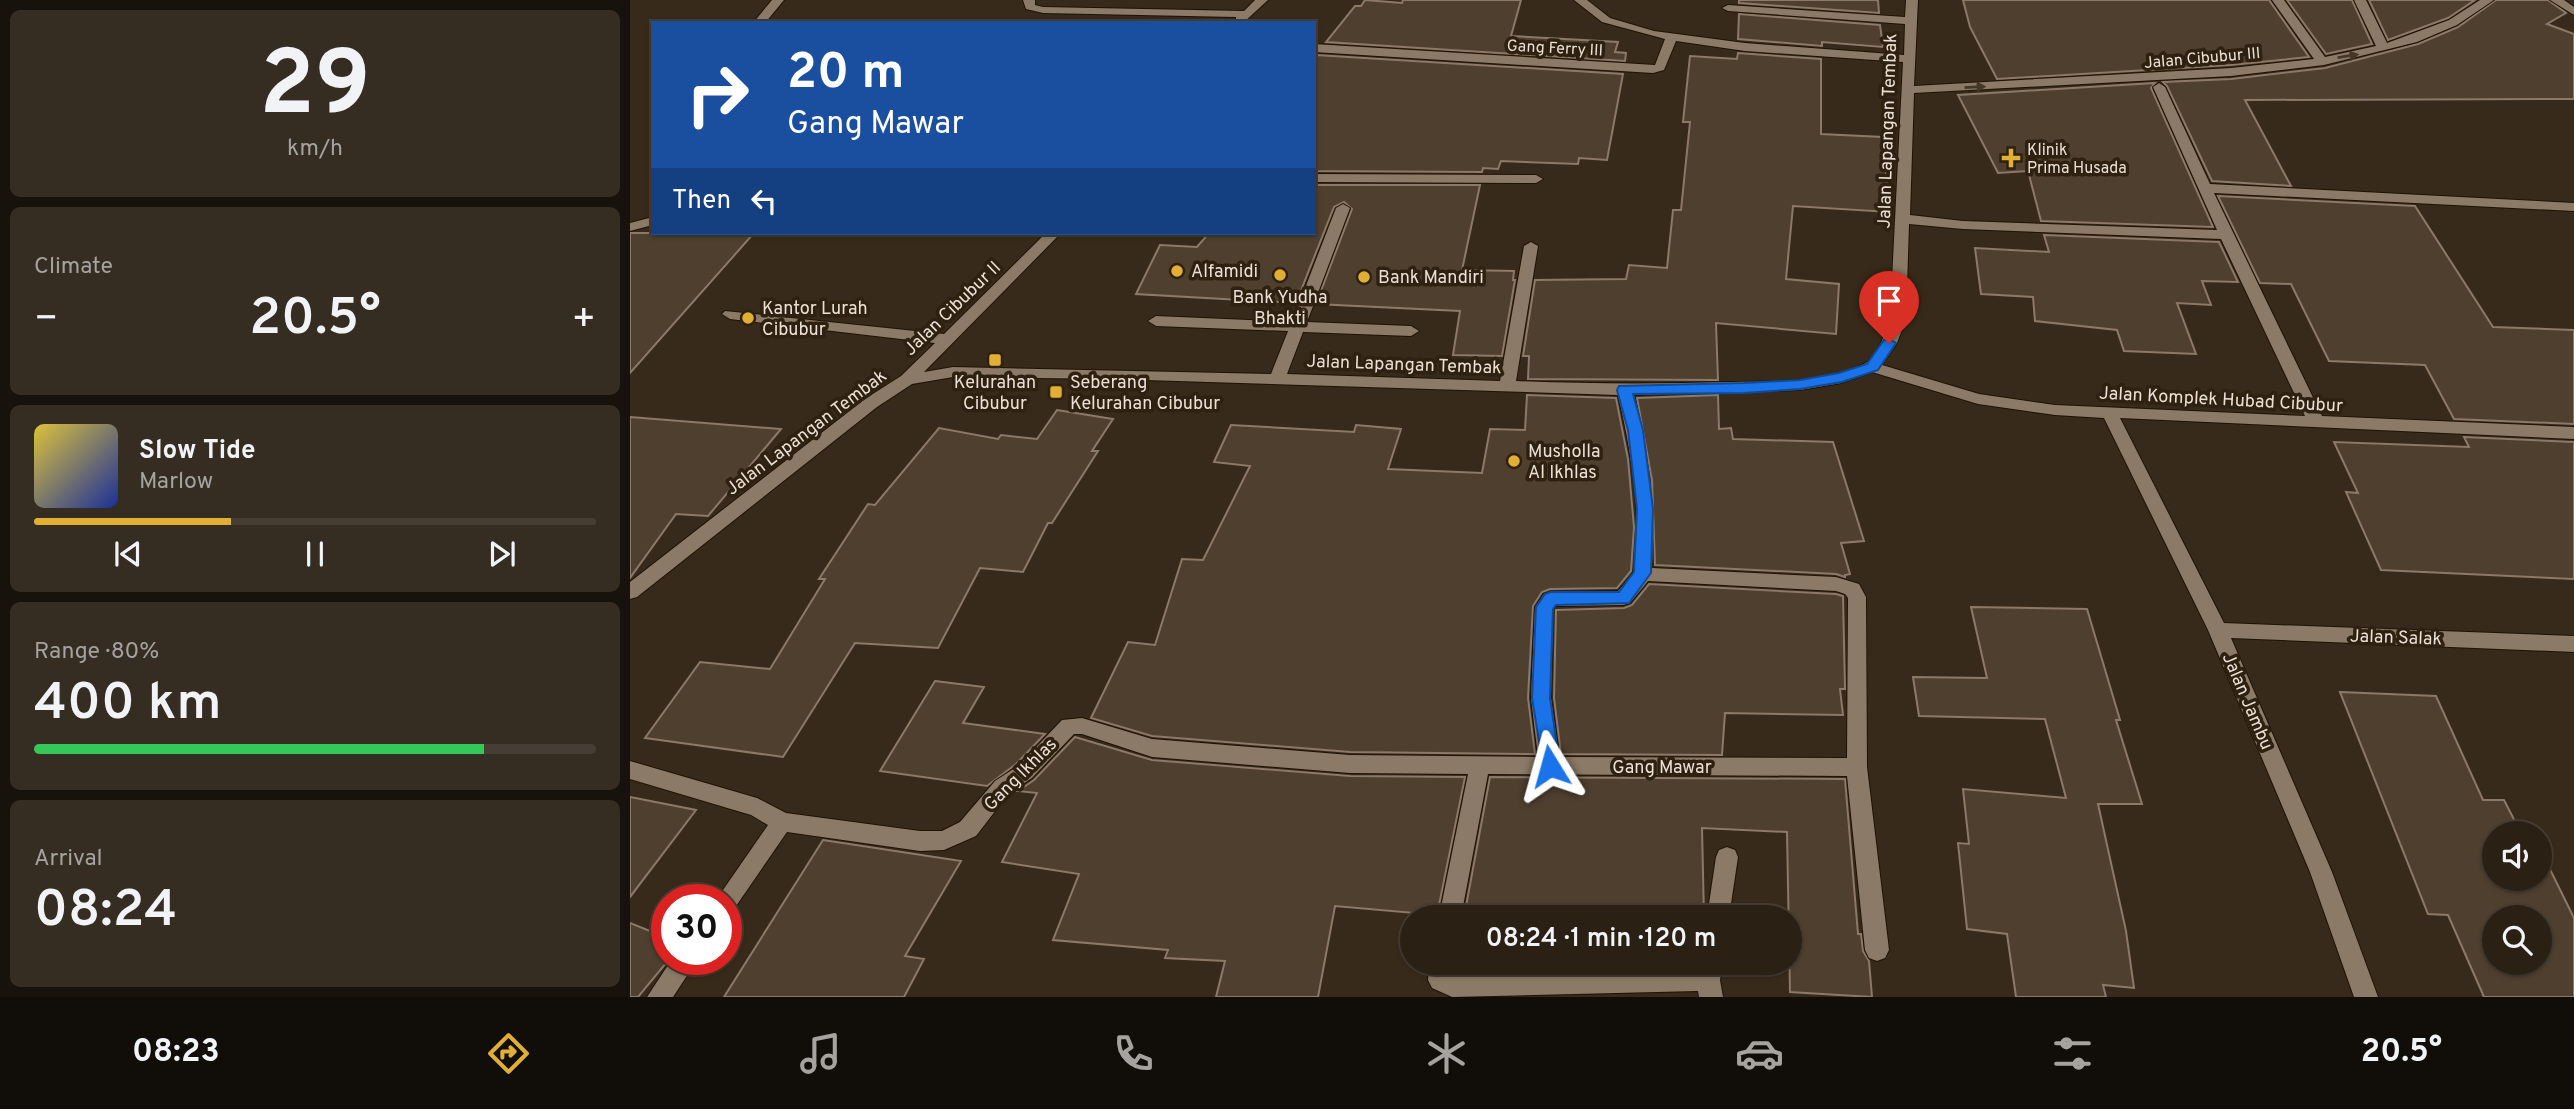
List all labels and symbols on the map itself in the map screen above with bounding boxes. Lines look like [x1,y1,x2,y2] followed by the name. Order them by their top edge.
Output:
[1874,33,1903,229] street label: Jalan Lapangan Tembak
[1506,36,1604,62] street label: Gang Ferry III
[2143,44,2261,74] street label: Jalan Cibubur III
[2337,50,2359,61] one-way arrow
[1964,81,1986,92] one-way arrow
[2027,141,2127,179] place label: Klinik Prima Husada
[2001,148,2021,168] marker: Klinik Prima Husada
[900,257,1006,361] street label: Jalan Cibubur II
[1191,261,1258,284] place label: Alfamidi
[1169,263,1185,279] marker: Alfamidi
[1272,267,1288,283] marker: Bank Yudha Bhakti
[1378,267,1484,290] place label: Bank Mandiri
[1356,269,1372,285] marker: Bank Mandiri
[1859,271,1919,343] pin
[1232,287,1328,331] place label: Bank Yudha Bhakti
[762,298,868,342] place label: Kantor Lurah Cibubur
[740,310,756,326] marker: Kantor Lurah Cibubur
[1306,351,1502,380] street label: Jalan Lapangan Tembak
[987,352,1003,368] marker: Kelurahan Cibubur
[722,365,892,501] street label: Jalan Lapangan Tembak
[954,372,1036,416] place label: Kelurahan Cibubur
[1070,372,1220,416] place label: Seberang Kelurahan Cibubur
[2098,383,2344,418] street label: Jalan Komplek Hubad Cibubur
[1048,384,1064,400] marker: Seberang Kelurahan Cibubur
[1528,441,1600,485] place label: Musholla Al Ikhlas
[1506,453,1522,469] marker: Musholla Al Ikhlas
[2350,625,2442,652] street label: Jalan Salak
[2216,650,2277,754] street label: Jalan Jambu
[1513,729,1587,803] position arrow
[980,734,1063,817] street label: Gang Ikhlas
[1612,757,1712,780] street label: Gang Mawar
[651,884,742,975] speed limit sign: 30

